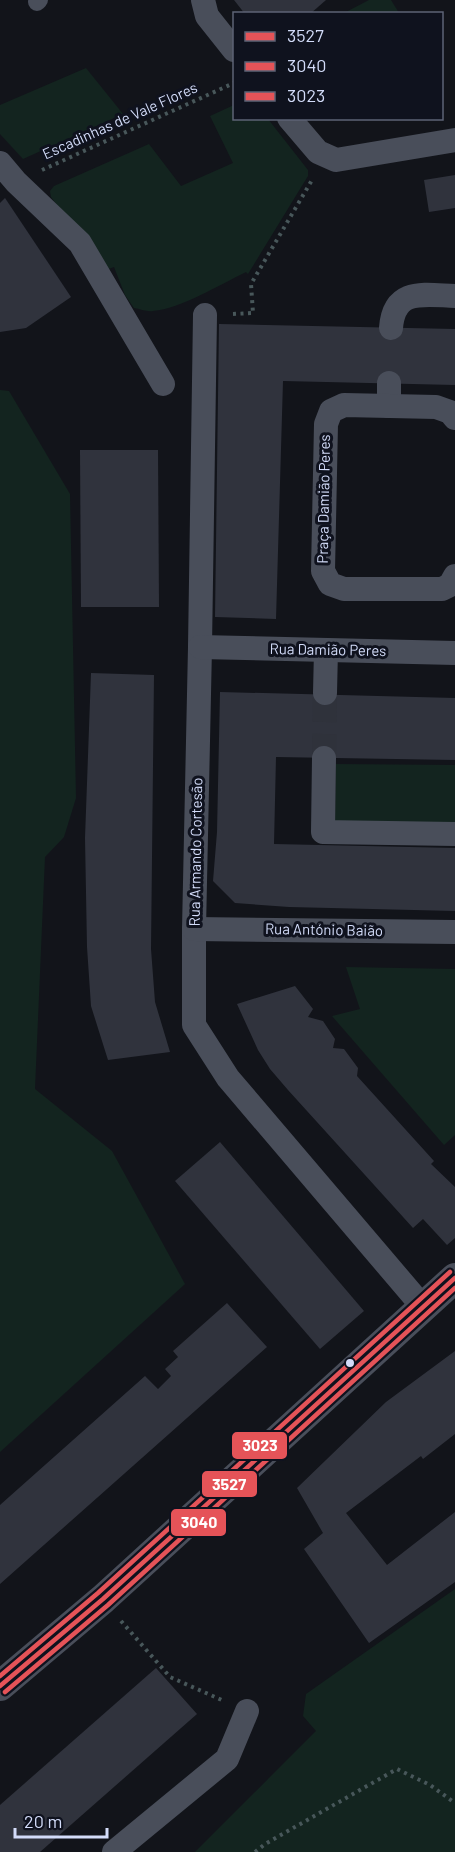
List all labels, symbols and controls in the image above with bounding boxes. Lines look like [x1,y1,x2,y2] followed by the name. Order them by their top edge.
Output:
[233,12,443,120] legend
[287,24,324,46] text: 3527
[287,54,327,76] text: 3040
[39,78,200,162] street label: Escadinhas de Vale Flores
[287,84,325,106] text: 3023
[313,434,333,564] street label: Praça Damião Peres
[269,639,387,659] street label: Rua Damião Peres
[185,777,205,927] street label: Rua Armando Cortesão
[265,919,383,939] street label: Rua António Baião
[344,1357,356,1369] unlabelled marker
[231,1431,288,1460] line badge: 3023
[242,1435,278,1454] text: 3023
[201,1470,258,1498] line badge: 3527
[212,1474,246,1493] text: 3527
[170,1508,227,1537] line badge: 3040
[181,1512,217,1531] text: 3040
[15,1801,106,1839] scale bar
[24,1810,62,1832] text: 20 m

